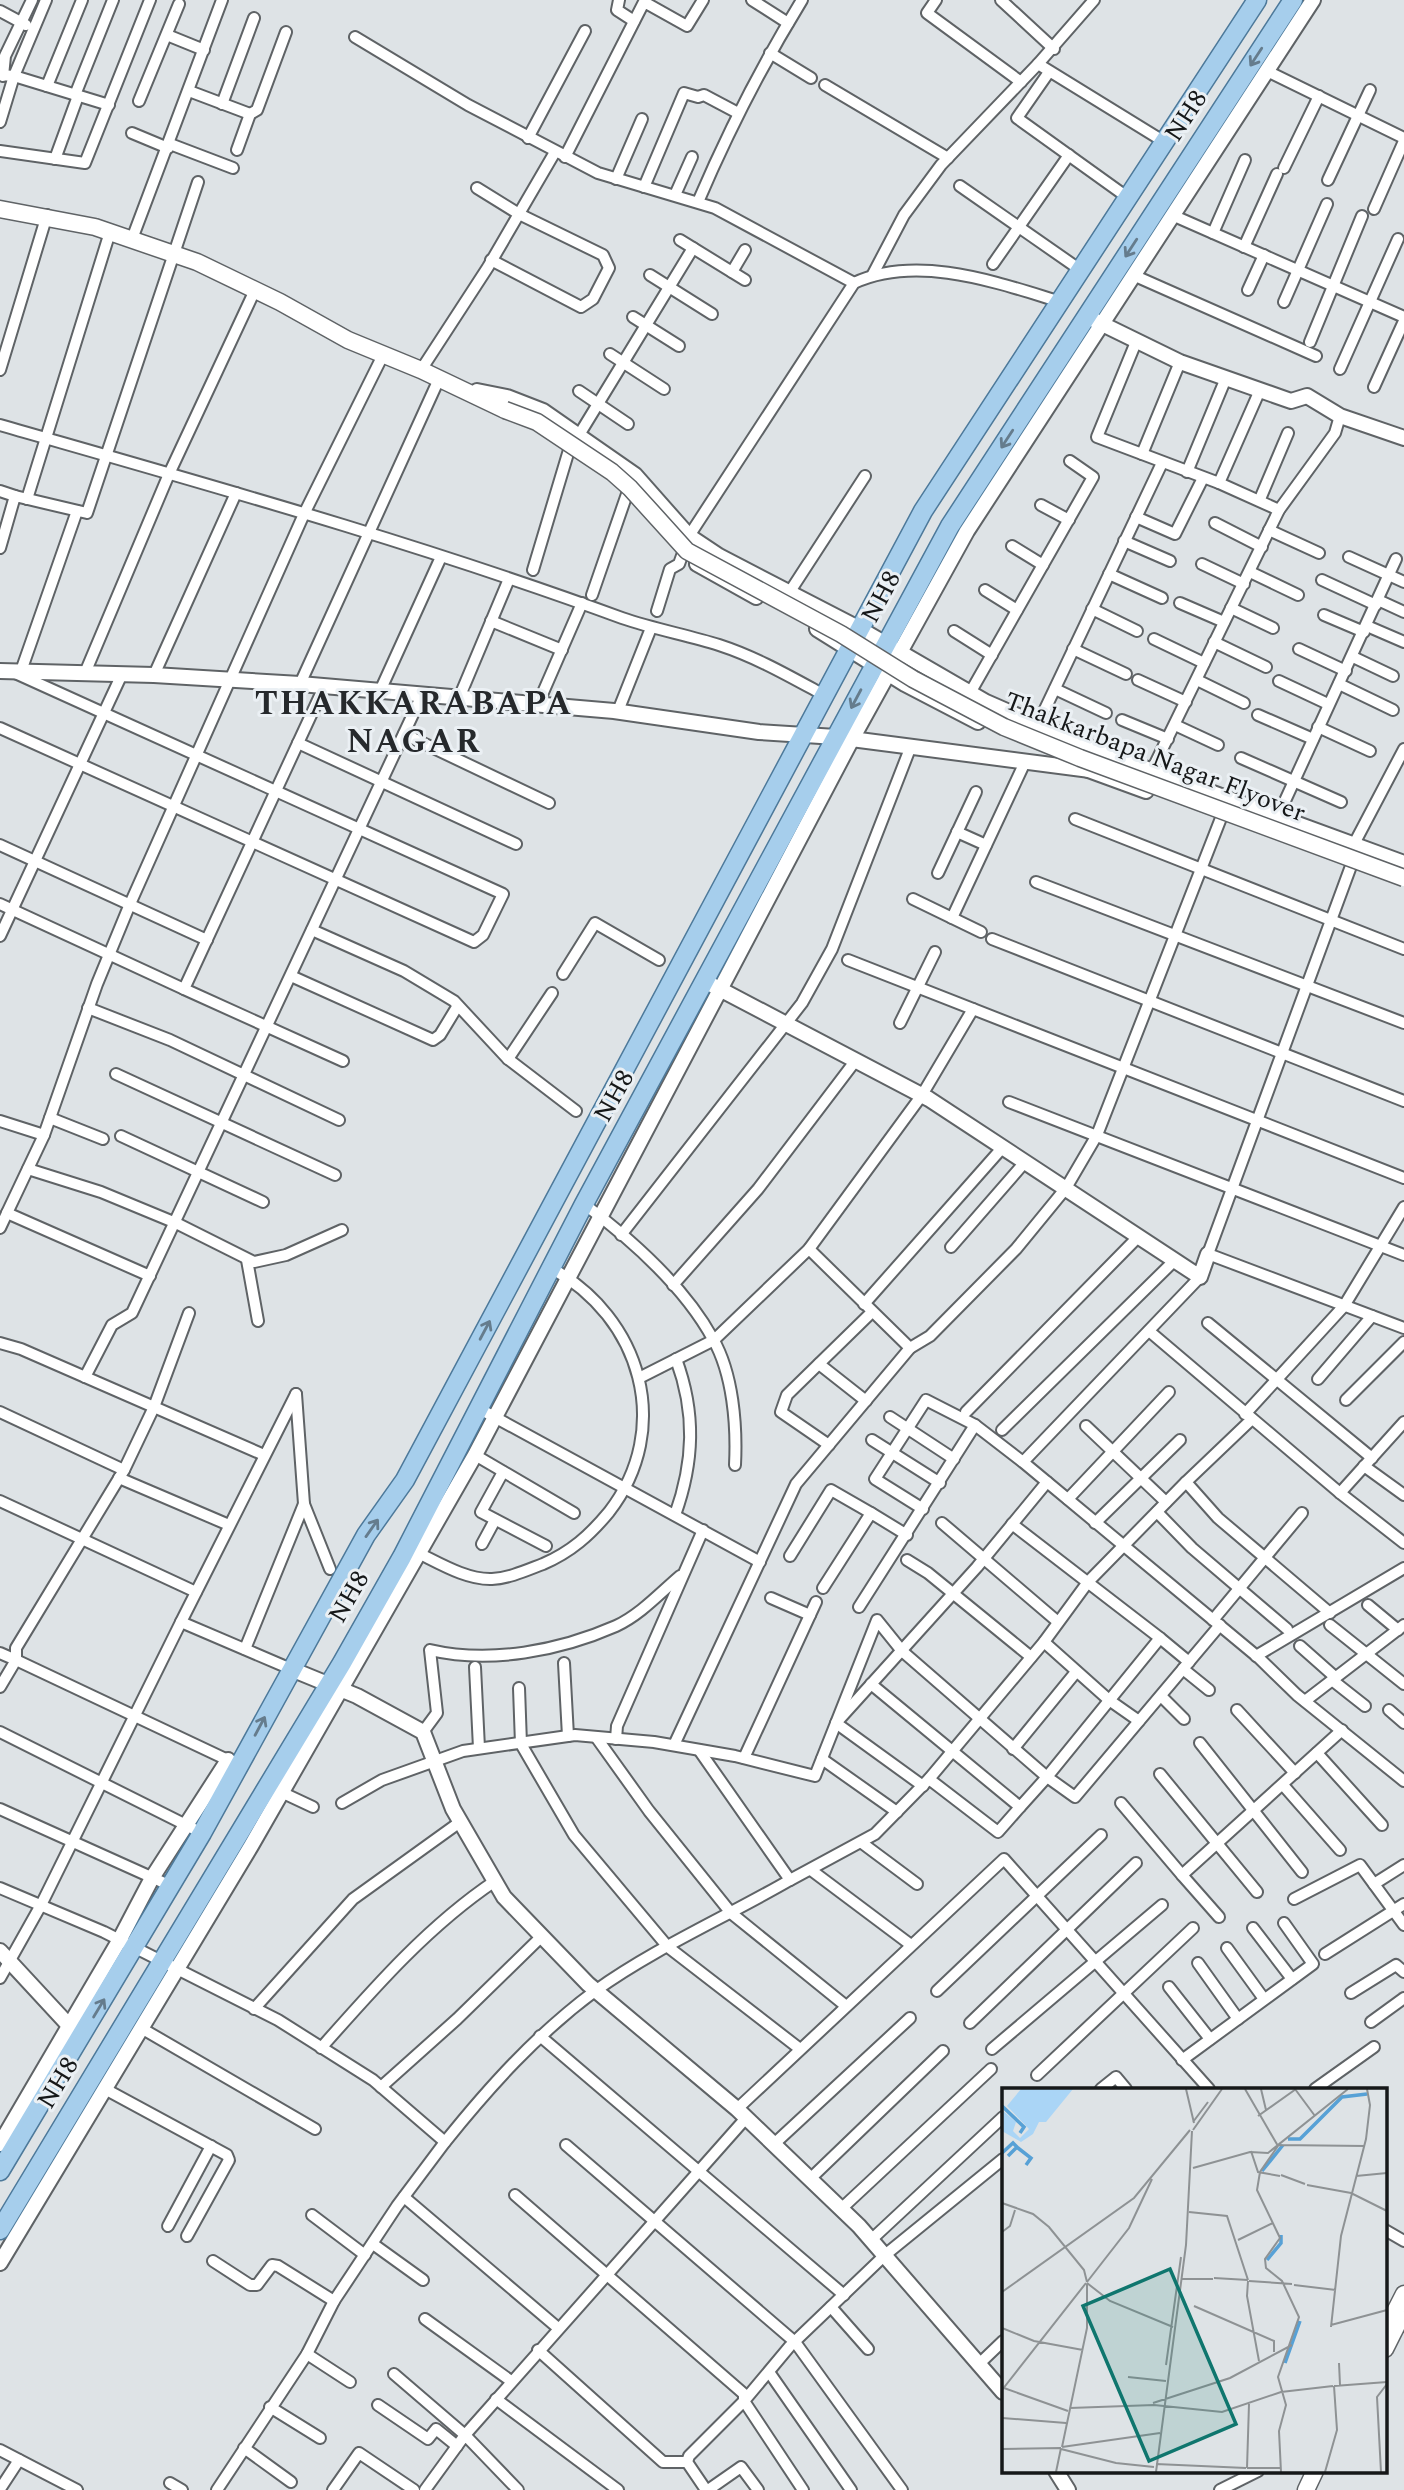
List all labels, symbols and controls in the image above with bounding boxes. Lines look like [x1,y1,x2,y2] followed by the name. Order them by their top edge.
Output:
[1248,47,1263,66] one-way arrow
[1154,82,1218,150] street label: NH8
[1124,238,1139,257] one-way arrow
[1000,428,1014,448] one-way arrow
[851,564,911,630] street label: NH8
[255,679,573,767] district label: THAKKARABAPA NAGAR
[999,681,1311,833] street label: Thakkarbapa Nagar Flyover
[849,688,863,709] one-way arrow
[583,1062,645,1130] street label: NH8
[478,1321,492,1341] one-way arrow
[365,1519,379,1538] one-way arrow
[318,1563,380,1631] street label: NH8
[253,1716,267,1736] one-way arrow
[92,1999,106,2019] one-way arrow
[27,2049,89,2117] street label: NH8
[1002,2088,1386,2472] inset map

